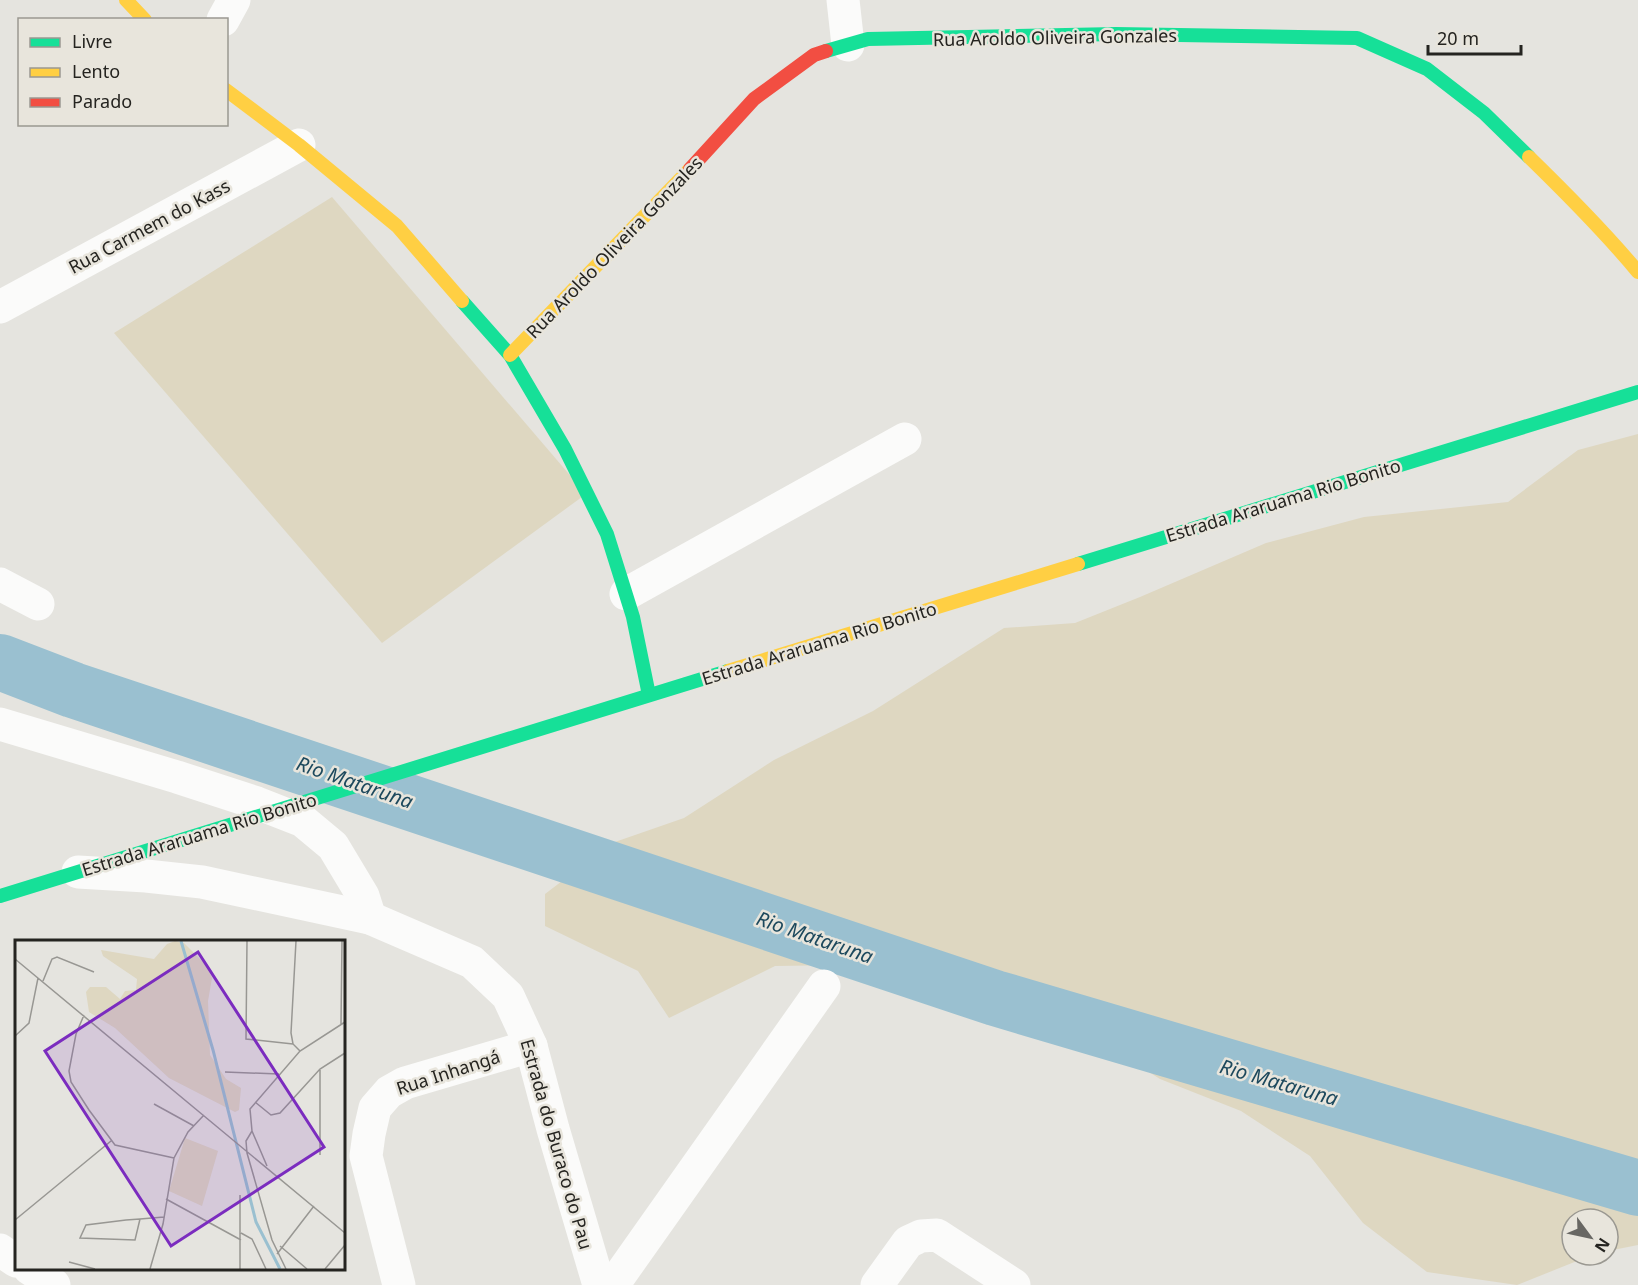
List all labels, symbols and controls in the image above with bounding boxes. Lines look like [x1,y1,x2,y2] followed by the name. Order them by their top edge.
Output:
[18,18,228,126] legend
[1428,18,1521,56] scale bar
[933,23,1177,51] street label: Rua Aroldo Oliveira Gonzales
[1437,26,1479,50] text: 20 m
[72,29,112,53] text: Livre
[72,59,120,83] text: Lento
[72,89,132,113] text: Parado
[521,151,707,343] street label: Rua Aroldo Oliveira Gonzales
[64,173,234,279] street label: Rua Carmem do Kass
[1163,453,1403,547] street label: Estrada Araruama Rio Bonito
[699,596,939,690] street label: Estrada Araruama Rio Bonito
[293,749,417,815] water label: Rio Mataruna
[79,787,319,881] street label: Estrada Araruama Rio Bonito
[753,904,877,970] water label: Rio Mataruna
[15,940,345,1270] inset map
[515,1036,599,1252] street label: Estrada do Buraco do Pau
[393,1044,503,1100] street label: Rua Inhangá
[1217,1052,1341,1112] water label: Rio Mataruna
[1560,1207,1620,1267] north arrow
[1590,1234,1615,1257] text: N

